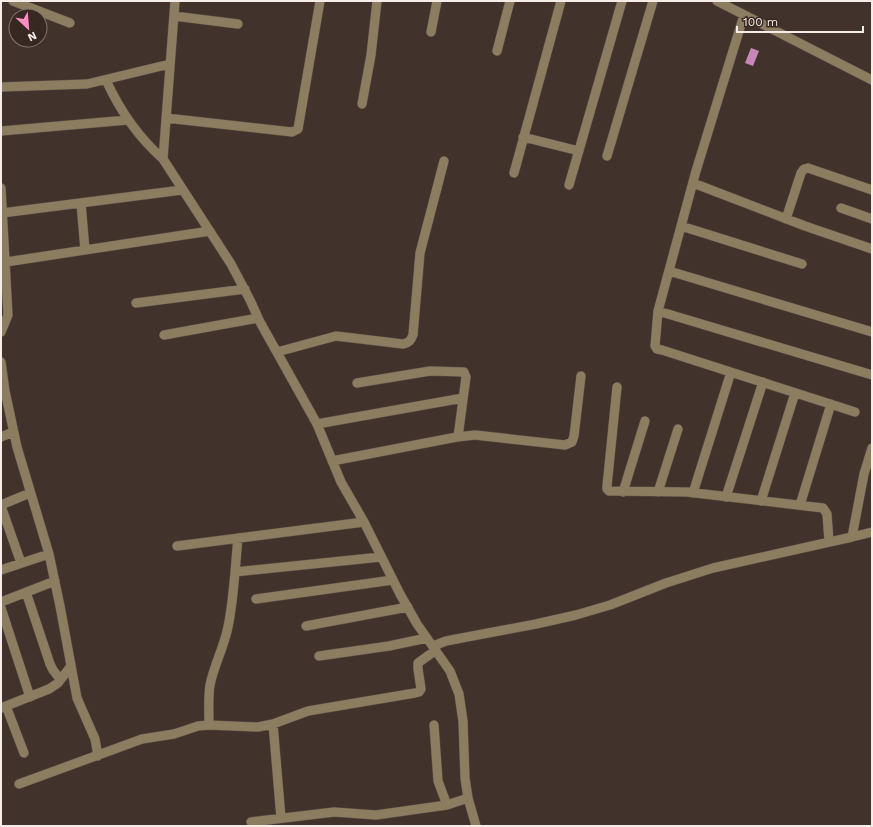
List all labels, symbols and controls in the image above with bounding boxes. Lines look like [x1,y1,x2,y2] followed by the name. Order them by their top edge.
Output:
[8,8,48,48] north arrow
[737,8,863,34] scale bar
[743,15,778,29] text: 100 m
[26,29,39,44] text: N

